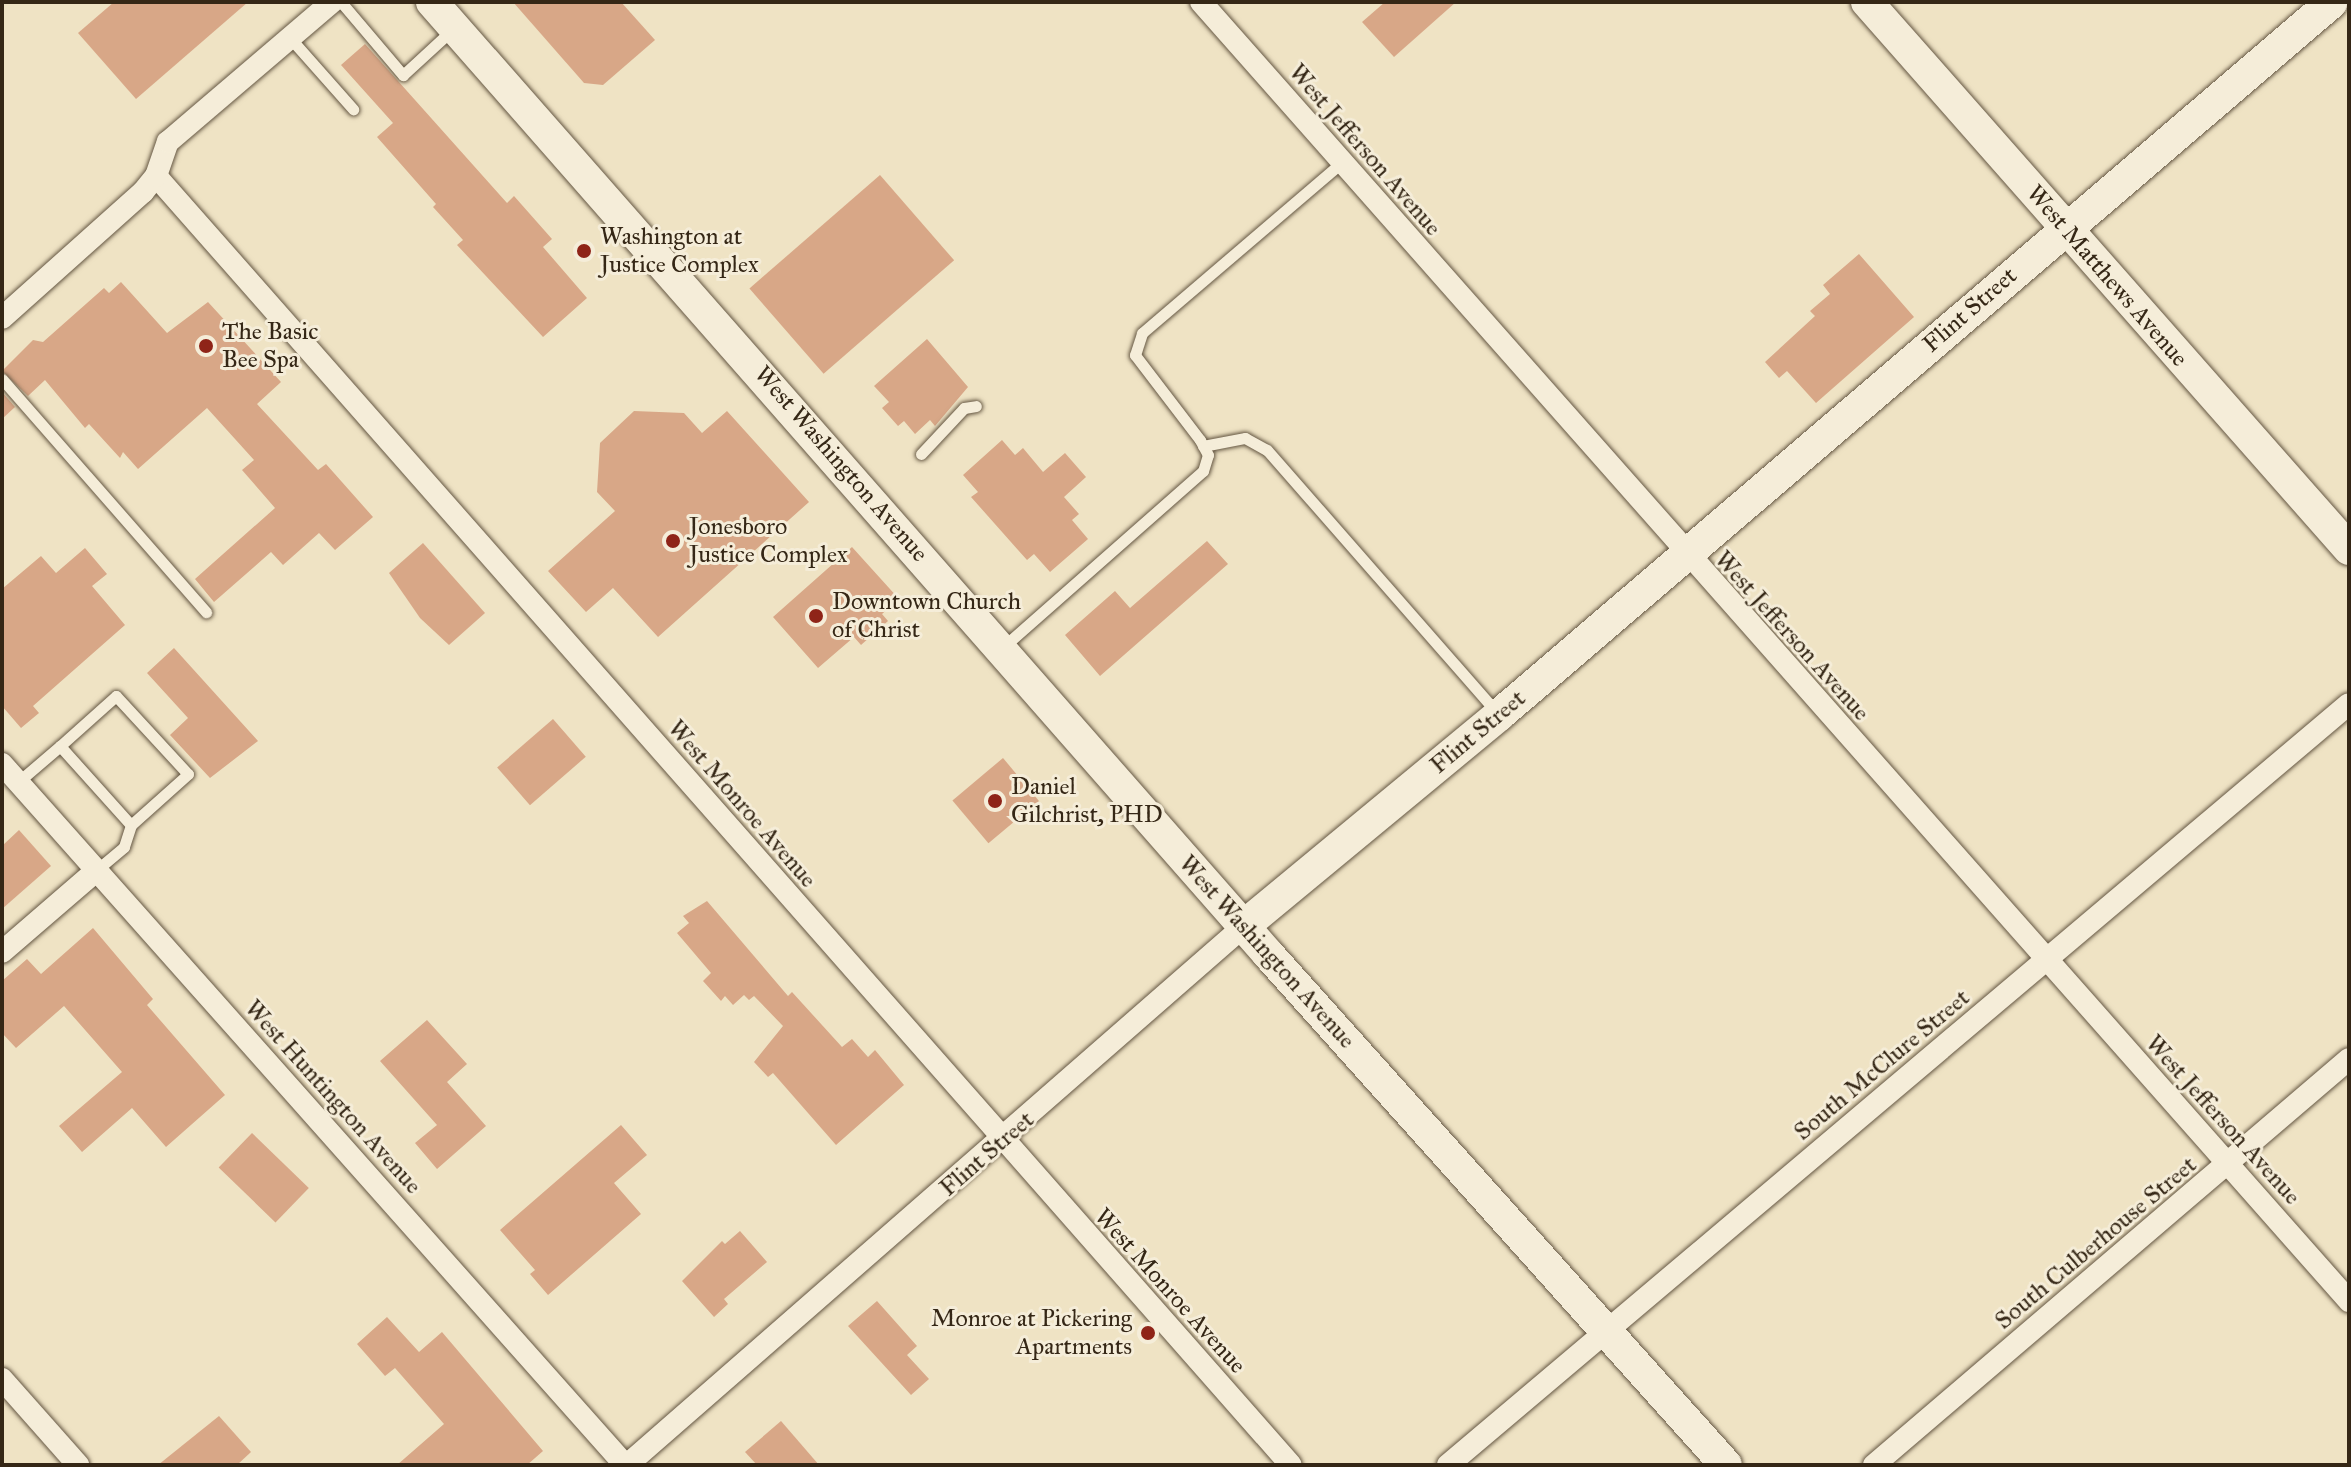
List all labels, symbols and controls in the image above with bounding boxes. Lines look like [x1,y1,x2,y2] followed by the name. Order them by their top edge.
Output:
[1283,58,1447,242] street label: West Jefferson Avenue
[2020,179,2194,373] street label: West Matthews Avenue
[600,223,759,279] place label: Washington at Justice Complex
[575,242,593,260] marker: Washington at Justice Complex
[1917,261,2023,359] street label: Flint Street
[222,318,318,374] place label: The Basic Bee Spa
[197,337,215,355] marker: The Basic Bee Spa
[748,360,934,568] street label: West Washington Avenue
[689,513,848,569] place label: Jonesboro Justice Complex
[664,532,682,550] marker: Jonesboro Justice Complex
[1708,545,1876,727] street label: West Jefferson Avenue
[832,588,1021,644] place label: Downtown Church of Christ
[807,607,825,625] marker: Downtown Church of Christ
[1425,684,1531,780] street label: Flint Street
[661,714,823,894] street label: West Monroe Avenue
[1011,773,1163,829] place label: Daniel Gilchrist, PHD
[986,792,1004,810] marker: Daniel Gilchrist, PHD
[1173,850,1361,1054] street label: West Washington Avenue
[1789,983,1975,1147] street label: South McClure Street
[238,994,428,1200] street label: West Huntington Avenue
[2139,1029,2307,1211] street label: West Jefferson Avenue
[934,1105,1040,1203] street label: Flint Street
[1990,1150,2202,1336] street label: South Culberhouse Street
[1088,1202,1252,1380] street label: West Monroe Avenue
[931,1305,1132,1361] place label: Monroe at Pickering Apartments
[1139,1324,1157,1342] marker: Monroe at Pickering Apartments

